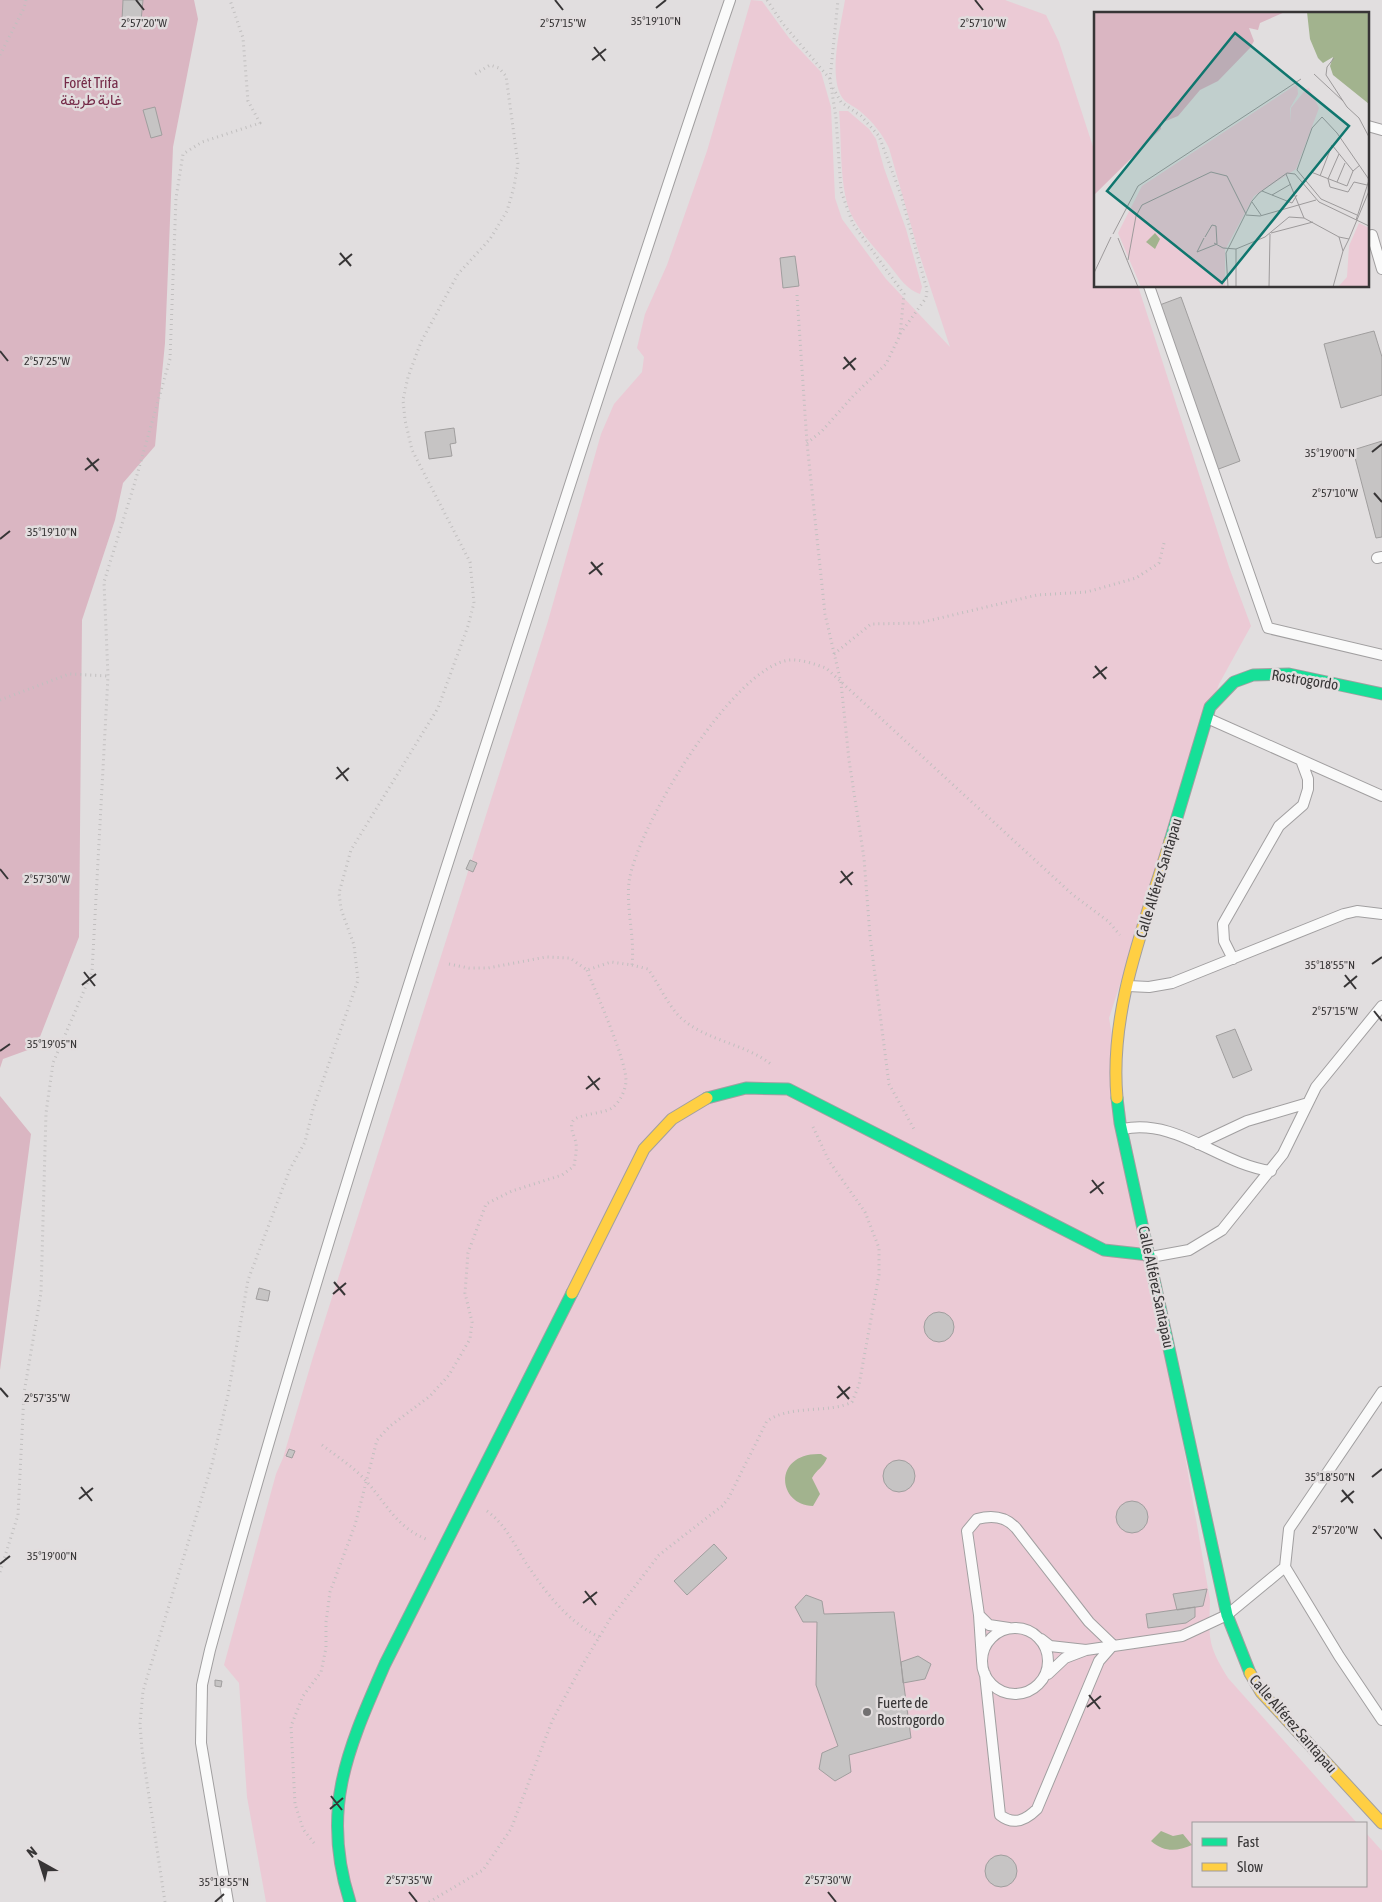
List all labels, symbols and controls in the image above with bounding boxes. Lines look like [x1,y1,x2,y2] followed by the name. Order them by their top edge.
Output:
[1094,12,1370,288] inset map
[631,14,681,28] text: 35°19'10"N
[121,16,167,30] text: 2°57'20"W
[540,16,586,30] text: 2°57'15"W
[960,16,1006,30] text: 2°57'10"W
[60,74,122,109] park label: Forêt Trifa غابة طريفة
[24,354,70,368] text: 2°57'25"W
[1305,446,1355,460] text: 35°19'00"N
[1312,486,1358,500] text: 2°57'10"W
[27,525,77,539] text: 35°19'10"N
[1270,666,1340,693] street label: Rostrogordo
[1132,816,1185,940] street label: Calle Alférez Santapau
[24,872,70,886] text: 2°57'30"W
[1305,958,1355,972] text: 35°18'55"N
[1312,1004,1358,1018] text: 2°57'15"W
[27,1037,77,1051] text: 35°19'05"N
[1135,1224,1178,1350] street label: Calle Alférez Santapau
[24,1391,70,1405] text: 2°57'35"W
[1305,1470,1355,1484] text: 35°18'50"N
[1312,1523,1358,1537] text: 2°57'20"W
[27,1549,77,1563] text: 35°19'00"N
[1246,1671,1341,1776] street label: Calle Alférez Santapau
[877,1694,944,1728] place label: Fuerte de Rostrogordo
[861,1706,873,1718] marker: Fuerte de Rostrogordo
[1192,1822,1367,1887] legend
[1237,1833,1259,1850] text: Fast
[15,1837,65,1887] north arrow
[24,1843,40,1861] text: N
[1237,1858,1263,1875] text: Slow
[386,1873,432,1887] text: 2°57'35"W
[805,1873,851,1887] text: 2°57'30"W
[199,1875,249,1889] text: 35°18'55"N

